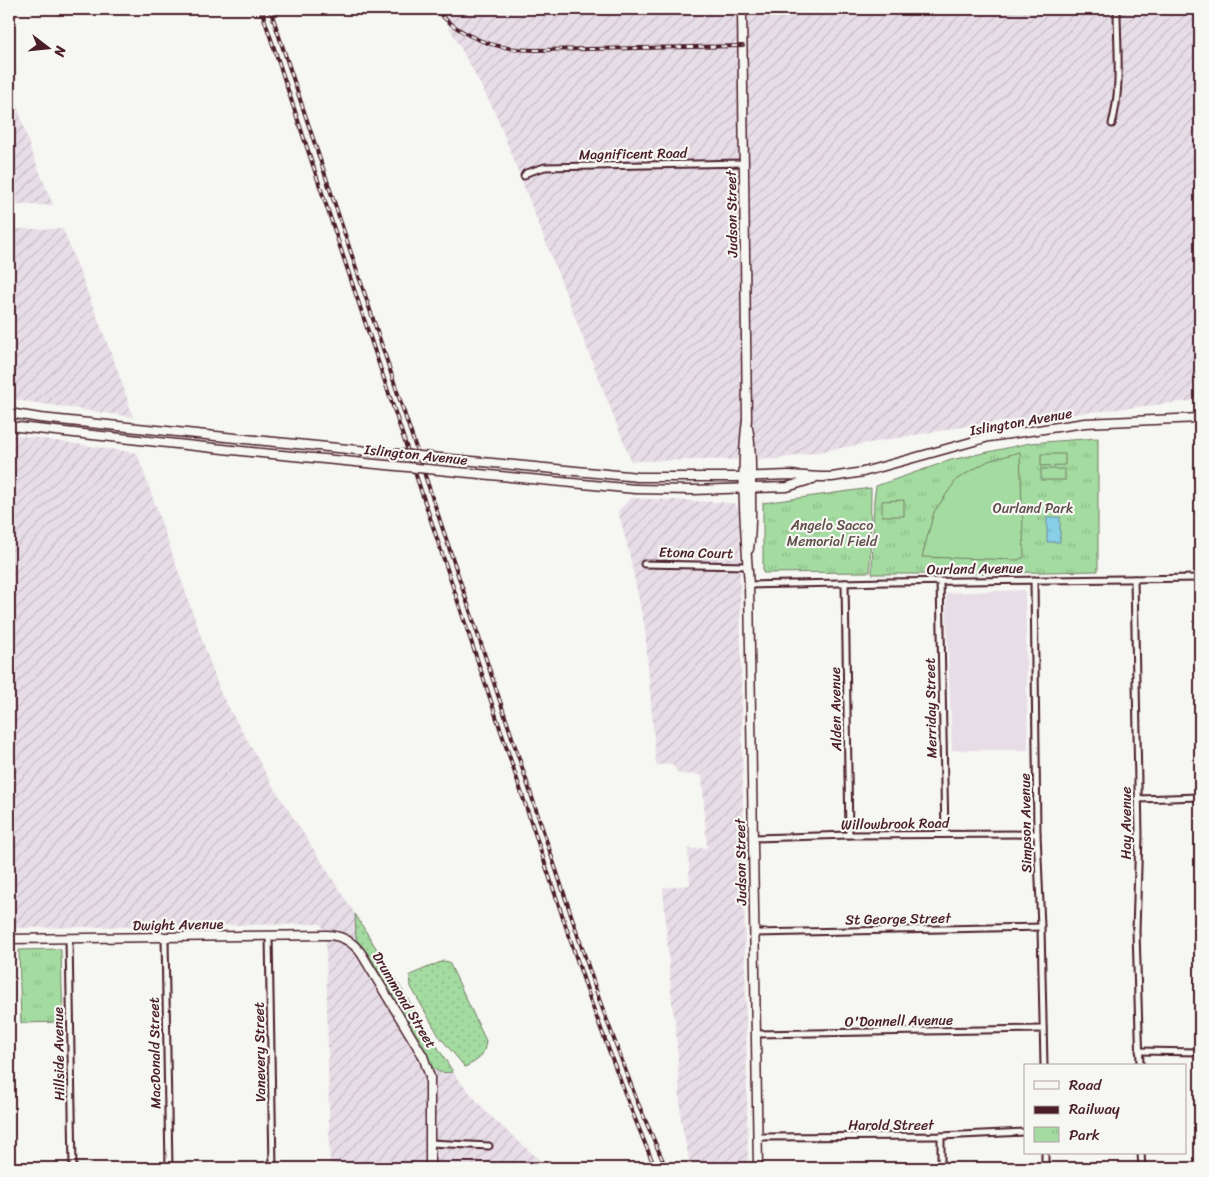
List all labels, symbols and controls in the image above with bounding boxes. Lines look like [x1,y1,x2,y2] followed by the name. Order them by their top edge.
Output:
[22,22,72,72] north arrow
[47,42,74,60] text: N
[579,141,689,167] street label: Magnificent Road
[719,169,745,258] street label: Judson Street
[967,401,1074,443] street label: Islington Avenue
[362,437,469,473] street label: Islington Avenue
[993,496,1073,521] park label: Ourland Park
[787,513,879,554] park label: Angelo Sacco Memorial Field
[659,540,733,566] street label: Etona Court
[926,556,1024,582] street label: Ourland Avenue
[918,658,944,758] street label: Merriday Street
[823,667,849,752] street label: Alden Avenue
[1013,773,1039,873] street label: Simpson Avenue
[1114,786,1139,860] street label: Hay Avenue
[841,811,951,837] street label: Willowbrook Road
[728,817,754,906] street label: Judson Street
[845,906,952,932] street label: St George Street
[132,912,224,938] street label: Dwight Avenue
[365,947,443,1053] street label: Drummond Street
[142,997,168,1109] street label: MacDonald Street
[247,1002,273,1102] street label: Vanevery Street
[46,1007,72,1101] street label: Hillside Avenue
[845,1008,953,1034] street label: O'Donnell Avenue
[1024,1064,1186,1154] legend
[1069,1072,1102,1098] text: Road
[1069,1096,1120,1122] text: Railway
[848,1113,935,1138] street label: Harold Street
[1069,1122,1100,1148] text: Park

